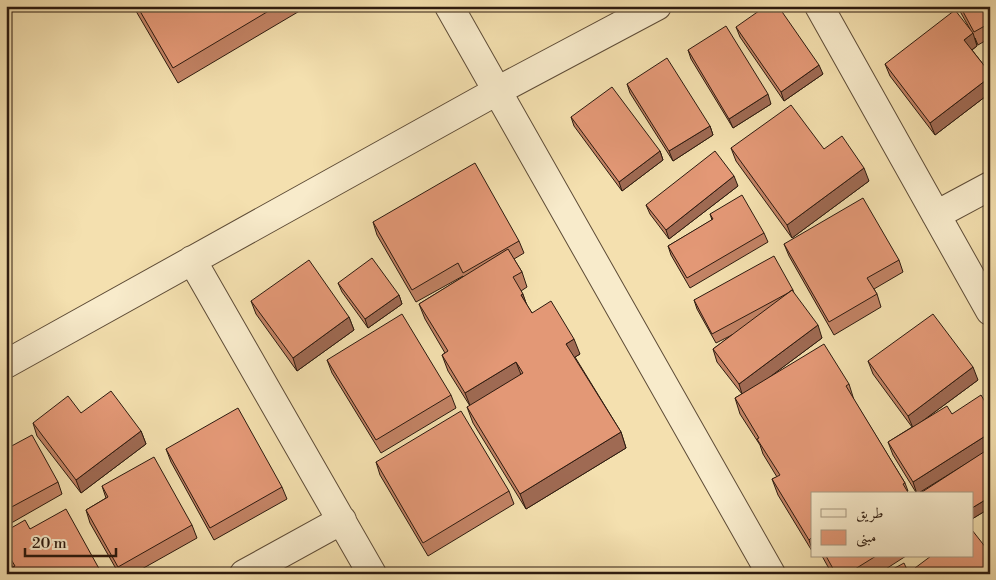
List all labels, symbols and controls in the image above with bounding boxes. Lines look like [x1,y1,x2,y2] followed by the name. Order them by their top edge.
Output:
[811,492,974,558] legend
[856,504,883,523] text: طريق
[25,525,116,557] scale bar
[856,528,876,548] text: مبنى
[32,534,67,553] text: 20 m

